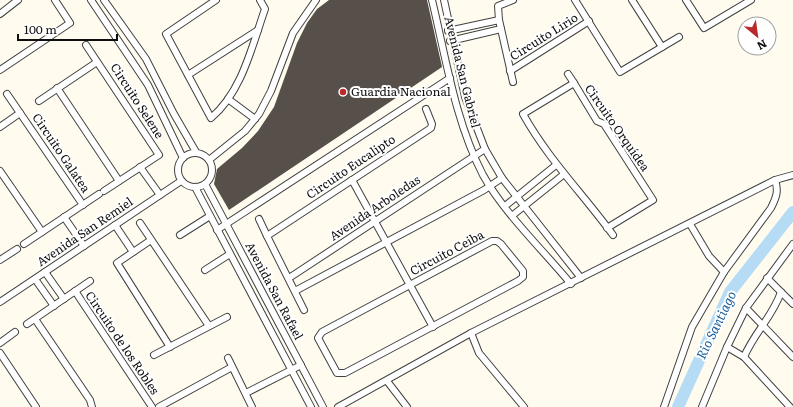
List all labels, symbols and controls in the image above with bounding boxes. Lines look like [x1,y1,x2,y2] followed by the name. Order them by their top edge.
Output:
[506,8,581,64] street label: Circuito Lirio
[440,14,486,130] street label: Avenida San Gabriel
[18,16,117,42] scale bar
[737,16,777,56] north arrow
[24,20,57,38] text: 100 m
[754,36,770,55] text: N
[107,59,169,142] street label: Circuito Selene
[581,80,655,175] street label: Circuito Orquídea
[351,82,451,100] place label: Guardia Nacional
[338,87,348,97] marker: Guardia Nacional
[29,109,95,196] street label: Circuito Galatea
[302,130,399,203] street label: Circuito Eucalipto
[325,170,424,244] street label: Avenida Arboledas
[33,192,136,270] street label: Avenida San Remiel
[406,225,487,279] street label: Circuito Ceiba
[241,238,308,343] street label: Avenida San Rafael
[81,287,165,398] street label: Circuito de los Robles
[691,287,740,362] water label: Rio Santiago

